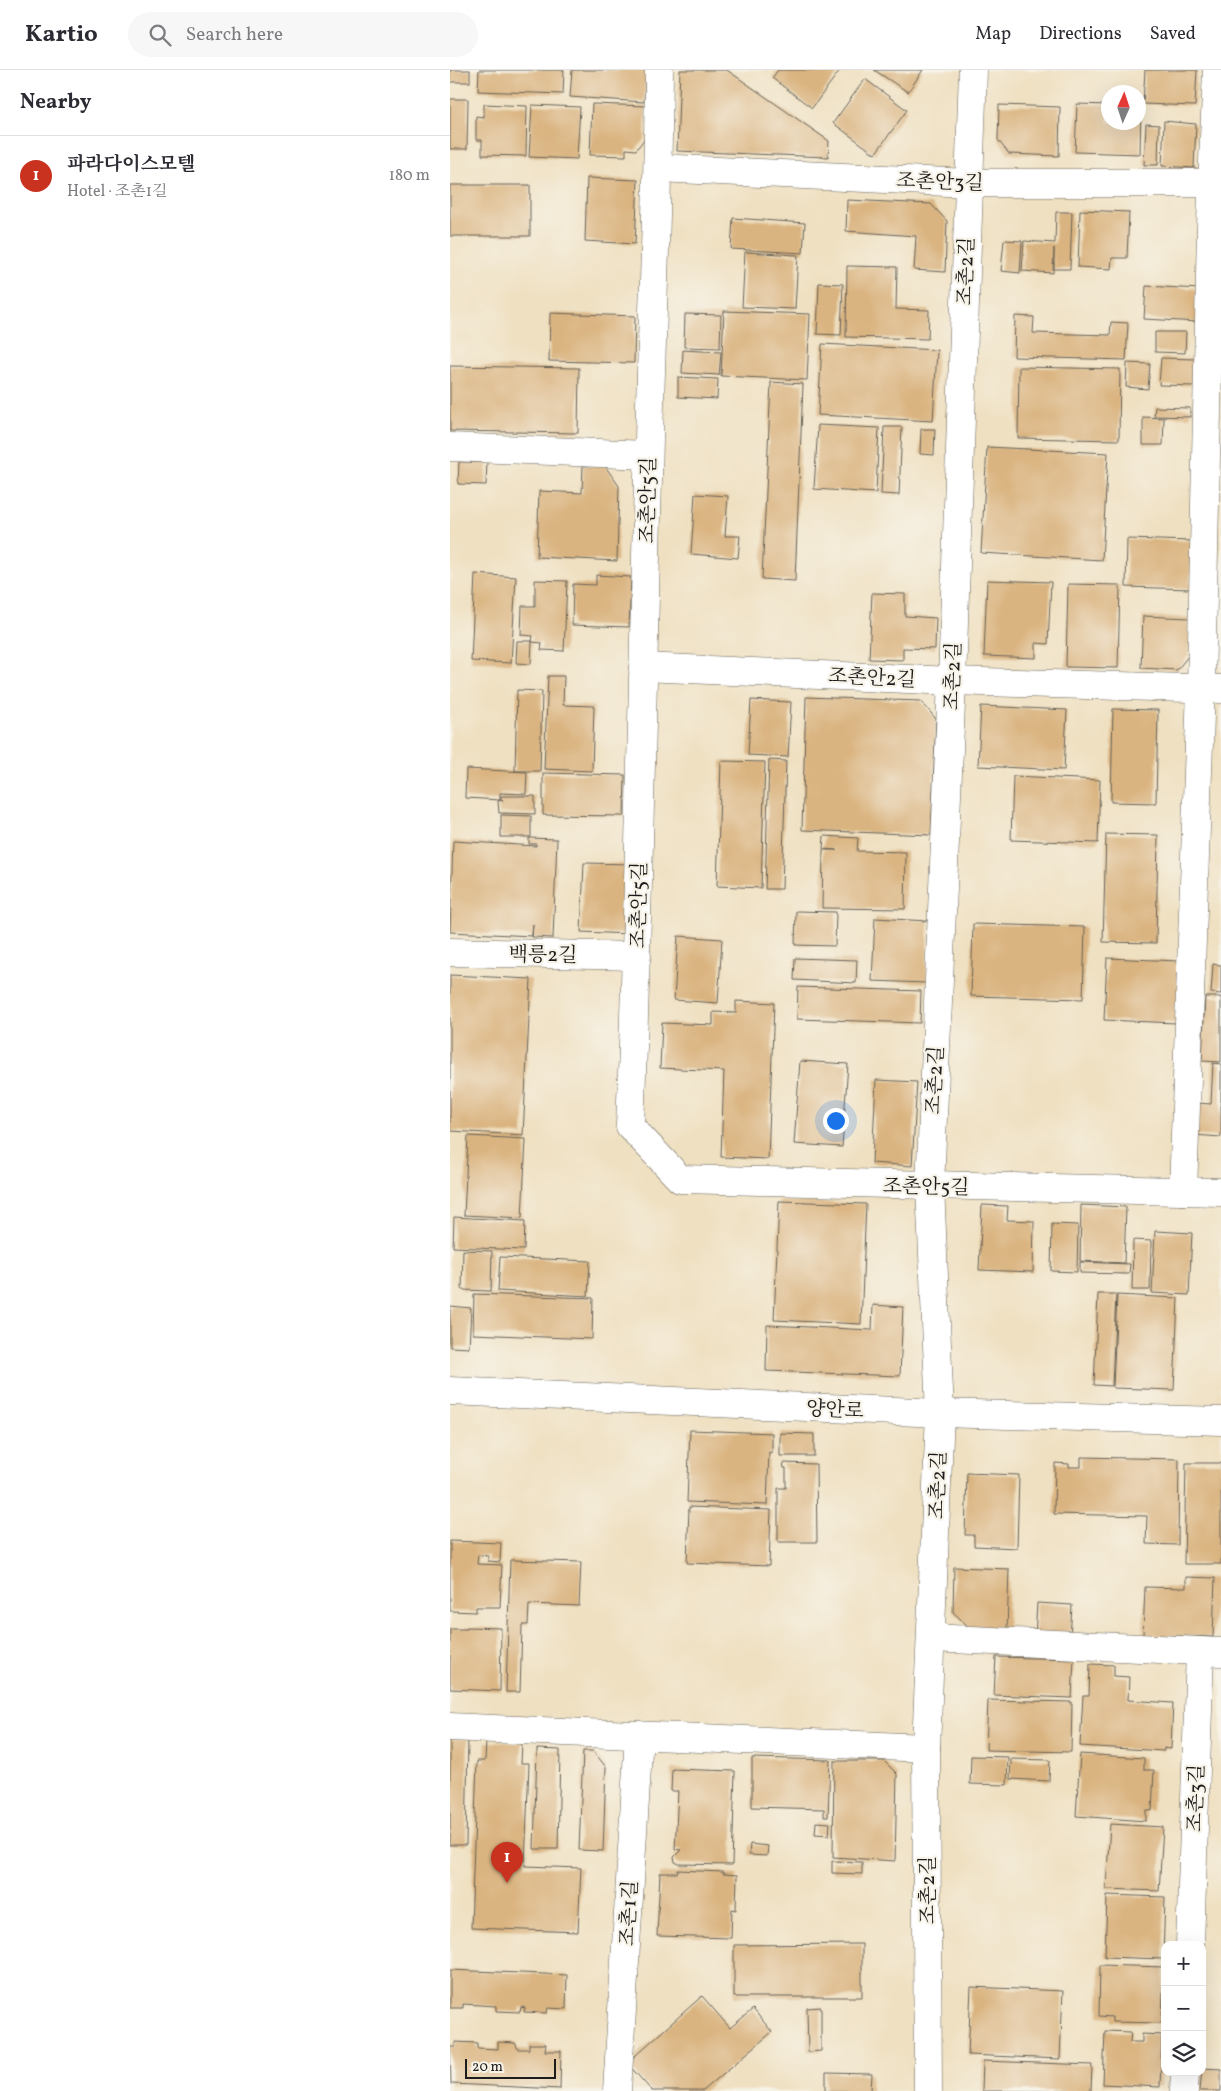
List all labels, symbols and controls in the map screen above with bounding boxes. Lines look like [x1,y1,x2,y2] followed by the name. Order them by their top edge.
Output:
[128,12,478,57] search box
[25,18,98,52] text: Kartio
[146,21,174,49] icon: search
[186,22,283,48] text: Search here
[975,22,1011,47] text: Map
[1039,22,1122,47] text: Directions
[1150,22,1196,47] text: Saved
[1101,85,1146,130] north arrow
[20,88,91,117] text: Nearby
[67,152,195,178] text: 파라다이스모텔
[33,165,39,187] text: 1
[389,165,430,187] text: 180 m
[896,167,984,199] street label: 조촌안3길
[67,181,168,203] text: Hotel · 조촌1길
[952,236,982,306] street label: 조촌2길
[634,456,664,544] street label: 조촌안5길
[939,641,969,711] street label: 조촌2길
[827,663,917,695] street label: 조촌안2길
[625,861,655,949] street label: 조촌안5길
[508,941,578,971] street label: 백릉2길
[920,1045,952,1115] street label: 조촌2길
[823,1108,849,1134] your location
[882,1173,970,1203] street label: 조촌안5길
[805,1395,865,1426] street label: 양안로
[924,1450,954,1520] street label: 조촌2길
[1182,1763,1212,1833] street label: 조촌3길
[491,1842,523,1883] pin: 1
[915,1856,943,1924] street label: 조촌2길
[614,1880,646,1947] street label: 조촌1길
[1161,1941,1206,2076] map controls
[1161,1941,1206,1986] button: +
[1161,1986,1206,2031] button: −
[1161,2031,1206,2076] button: layers
[465,2056,556,2079] scale bar
[472,2058,503,2077] text: 20 m

